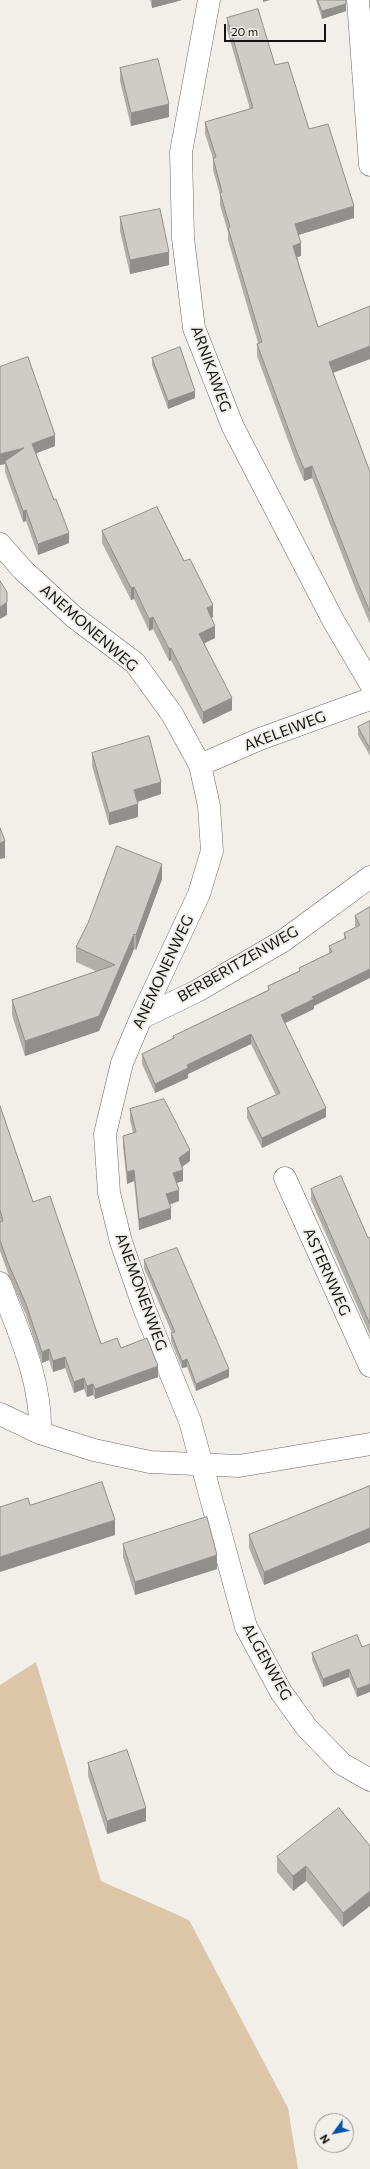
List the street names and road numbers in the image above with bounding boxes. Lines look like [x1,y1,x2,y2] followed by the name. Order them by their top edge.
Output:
[187,323,235,415] street label: ARNIKAWEG
[36,581,142,675] street label: ANEMONENWEG
[242,707,328,755] street label: AKELEIWEG
[129,912,197,1032] street label: ANEMONENWEG
[174,922,302,1006] street label: BERBERITZENWEG
[300,1225,354,1319] street label: ASTERNWEG
[111,1231,171,1353] street label: ANEMONENWEG
[239,1620,295,1704] street label: ALGENWEG

